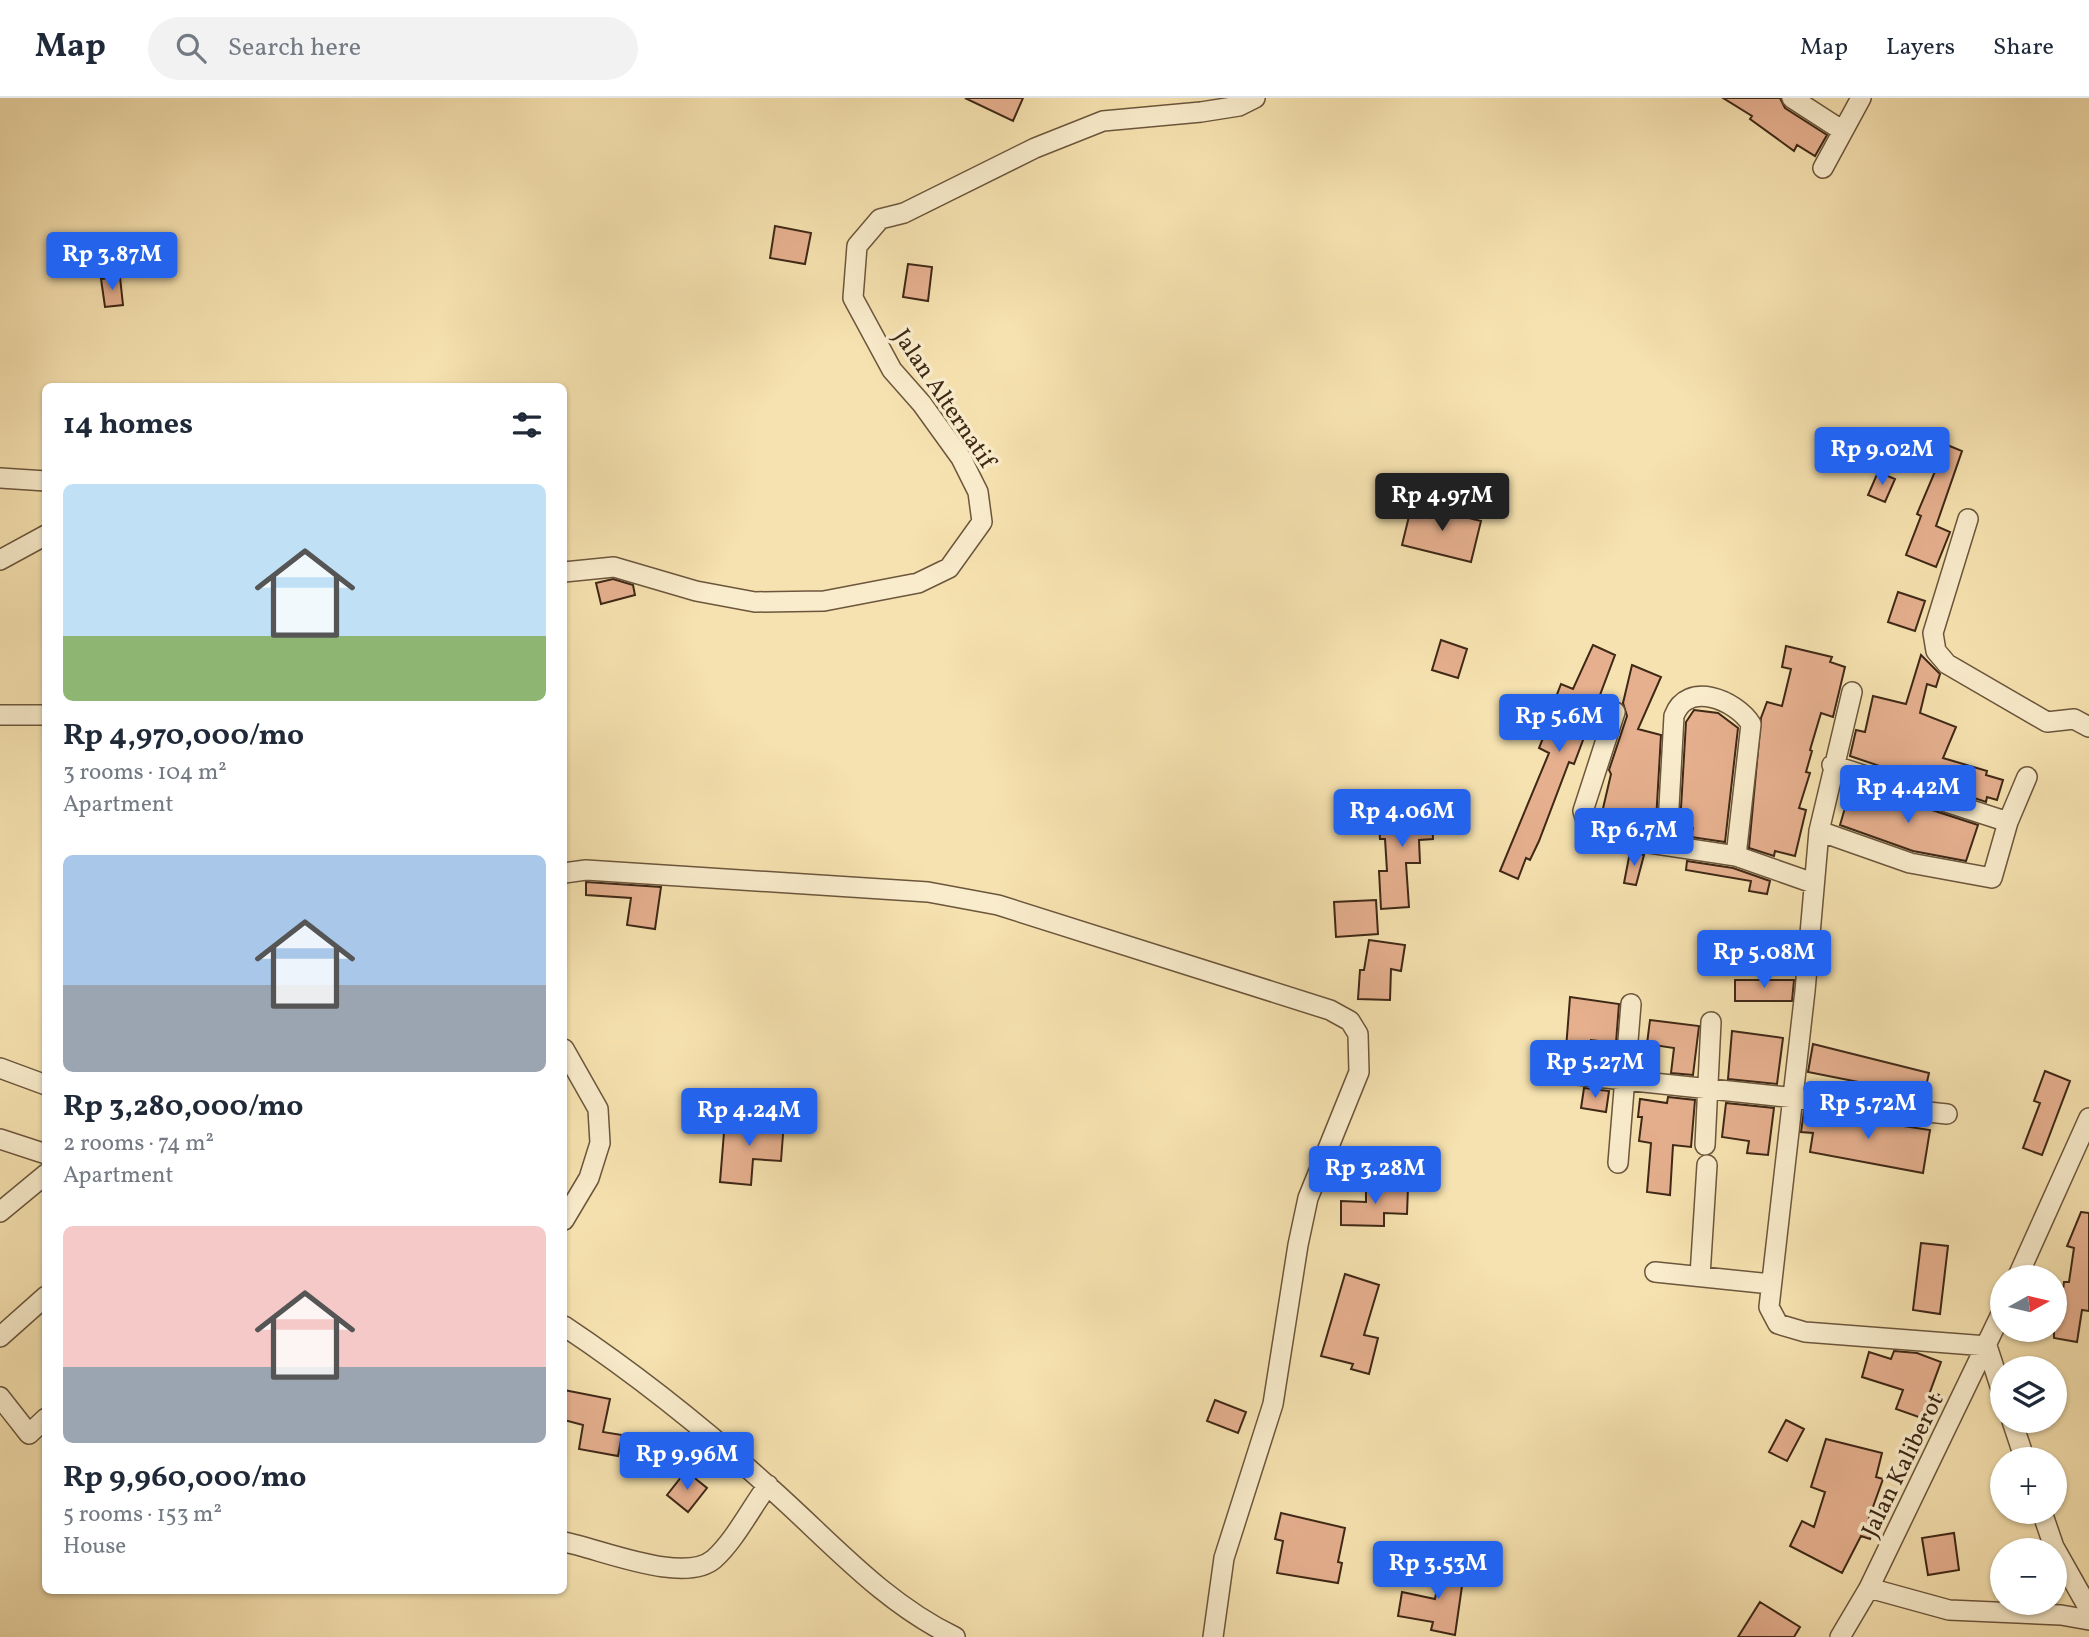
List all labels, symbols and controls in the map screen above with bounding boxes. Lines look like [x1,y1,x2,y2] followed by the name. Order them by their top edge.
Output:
[148,17,638,80] search box
[35,25,106,71] text: Map
[172,29,210,67] icon: search
[228,30,361,66] text: Search here
[1800,31,1848,65] text: Map
[1886,31,1955,65] text: Layers
[1993,31,2054,65] text: Share
[40,232,184,292] pin: Rp 3.87M
[62,239,162,271] text: Rp 3.87M
[884,323,1004,478] street label: Jalan Alternatif
[63,404,193,446] text: 14 homes
[508,406,546,444] icon: filters
[1810,428,1954,487] pin: Rp 9.02M
[1831,434,1933,466] text: Rp 9.02M
[1370,474,1514,533] pin: Rp 4.97M
[1391,480,1493,512] text: Rp 4.97M
[242,530,368,656] icon: home
[1494,694,1624,754] pin: Rp 5.6M
[1515,701,1603,733] text: Rp 5.6M
[63,715,304,757] text: Rp 4,970,000/mo
[63,757,227,789] text: 3 rooms · 104 m²
[1836,766,1980,825] pin: Rp 4.42M
[1856,772,1960,804] text: Rp 4.42M
[63,789,174,821] text: Apartment
[1330,790,1474,849] pin: Rp 4.06M
[1350,796,1454,828] text: Rp 4.06M
[1569,808,1699,868] pin: Rp 6.7M
[1591,815,1677,847] text: Rp 6.7M
[242,901,368,1027] icon: home
[1692,930,1836,990] pin: Rp 5.08M
[1713,937,1815,969] text: Rp 5.08M
[1523,1040,1667,1100] pin: Rp 5.27M
[1546,1047,1644,1079] text: Rp 5.27M
[1796,1082,1940,1141] pin: Rp 5.72M
[63,1086,303,1128] text: Rp 3,280,000/mo
[677,1088,821,1148] pin: Rp 4.24M
[1819,1088,1917,1120] text: Rp 5.72M
[697,1095,801,1127] text: Rp 4.24M
[63,1128,214,1160] text: 2 rooms · 74 m²
[1303,1146,1447,1206] pin: Rp 3.28M
[1325,1153,1425,1185] text: Rp 3.28M
[63,1160,174,1192] text: Apartment
[1990,1265,2067,1342] north arrow
[1990,1265,2067,1615] map controls
[242,1272,368,1398] icon: home
[1990,1356,2067,1433] button: layers
[1854,1388,1953,1544] street label: Jalan Kaliberot
[615,1432,759,1492] pin: Rp 9.96M
[636,1439,738,1471] text: Rp 9.96M
[1990,1447,2067,1524] button: +
[63,1457,306,1499] text: Rp 9,960,000/mo
[63,1499,222,1531] text: 5 rooms · 153 m²
[63,1531,126,1563] text: House
[1990,1538,2067,1615] button: −
[1366,1542,1510,1601] pin: Rp 3.53M
[1389,1548,1487,1580] text: Rp 3.53M

